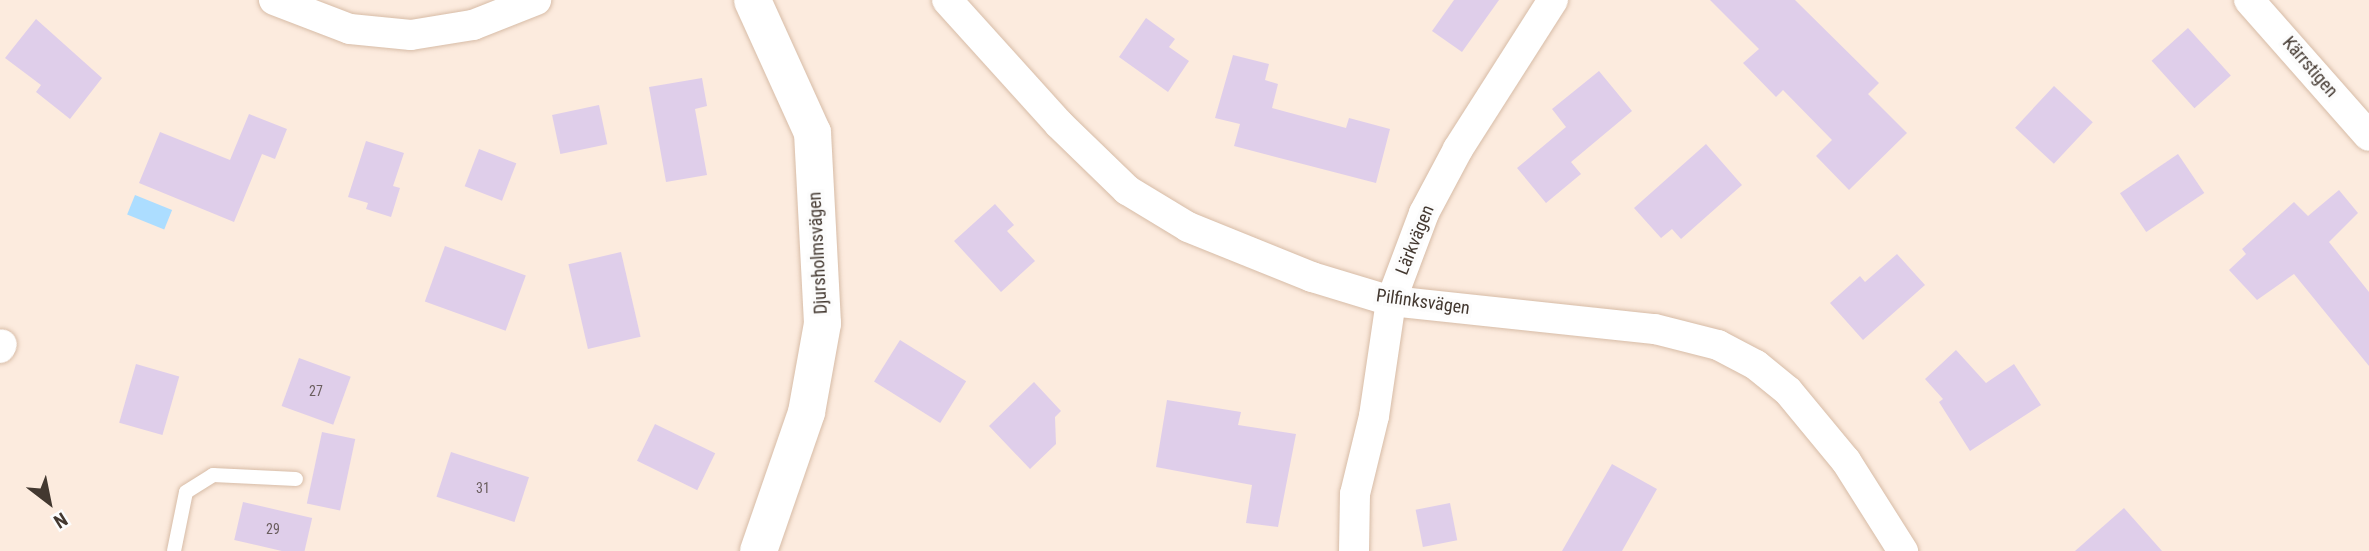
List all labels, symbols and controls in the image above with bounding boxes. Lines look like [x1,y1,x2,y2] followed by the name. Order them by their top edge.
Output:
[2278,32,2342,102] street label: Kärrstigen
[804,191,832,315] street label: Djursholmsvägen
[1391,202,1439,278] street label: Lärkvägen
[1375,285,1471,319] street label: Pilfinksvägen
[309,383,323,399] house number: 27
[14,467,84,537] north arrow
[476,480,490,496] house number: 31
[49,507,71,533] text: N
[266,521,280,537] house number: 29

